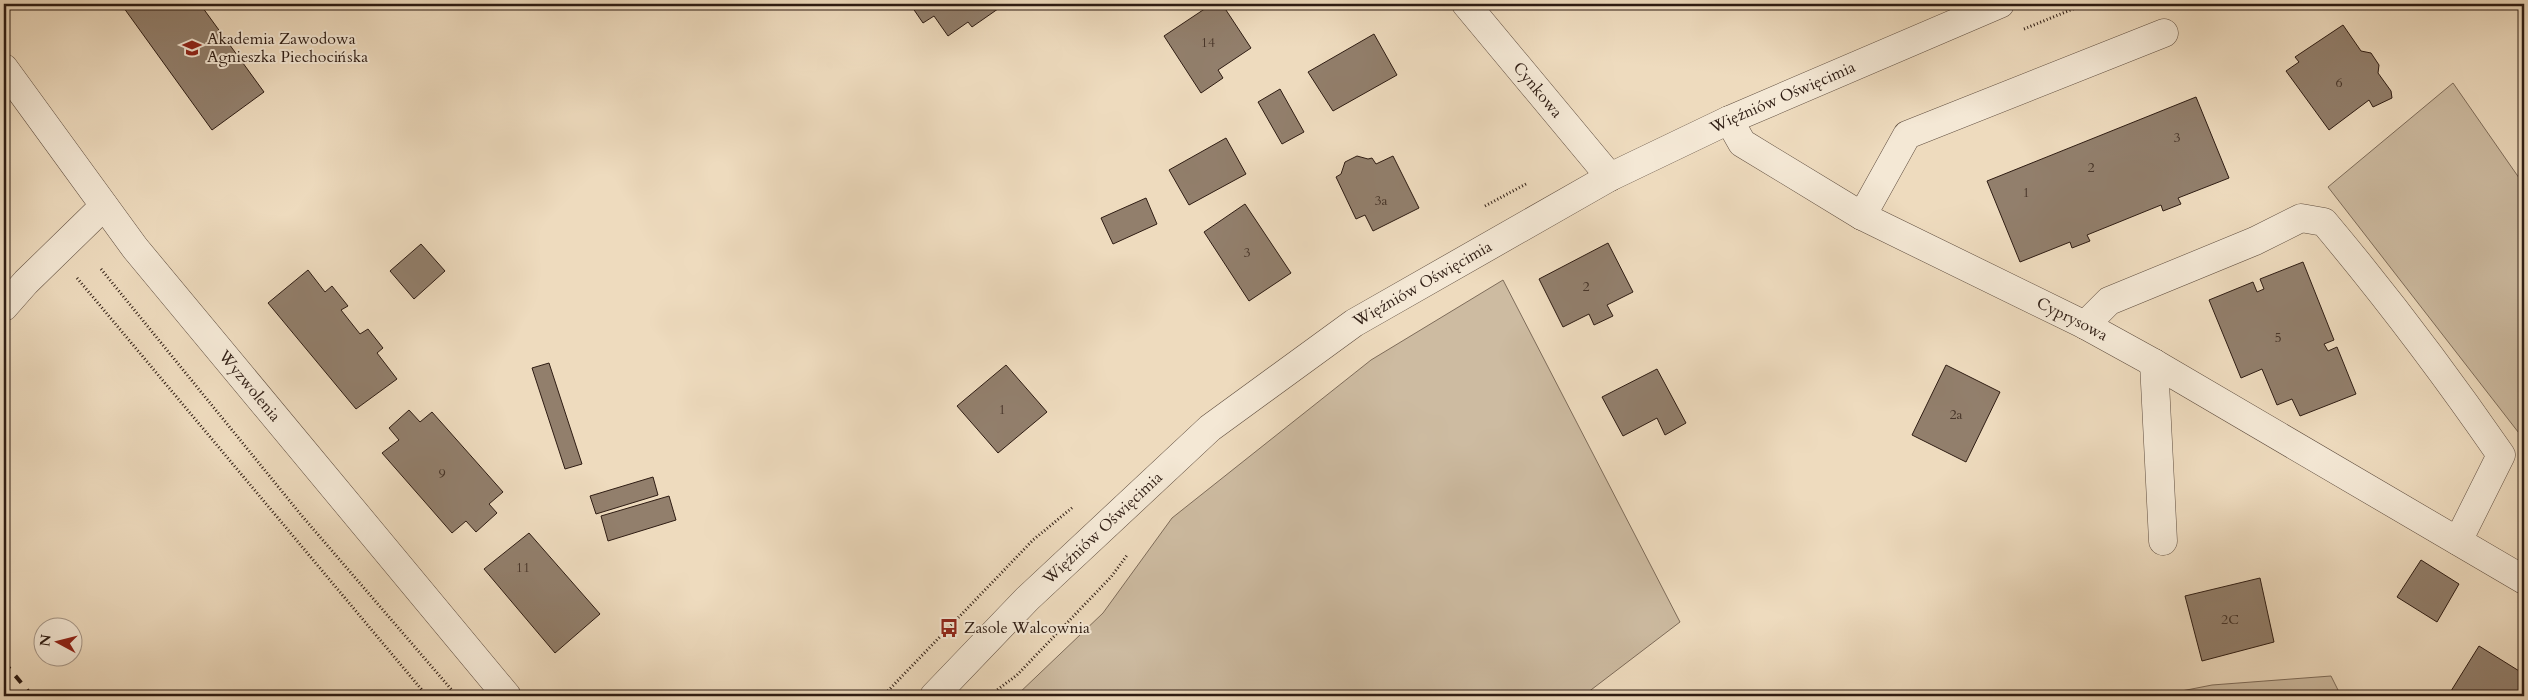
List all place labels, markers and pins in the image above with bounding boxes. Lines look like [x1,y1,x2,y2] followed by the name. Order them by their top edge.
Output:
[207,28,368,68] place label: Akademia Zawodowa Agnieszka Piechocińska
[181,37,203,59] school or university icon: Akademia Zawodowa Agnieszka Piechocińska
[938,617,960,639] bus stop icon: Zasole Walcownia
[964,617,1090,639] place label: Zasole Walcownia

